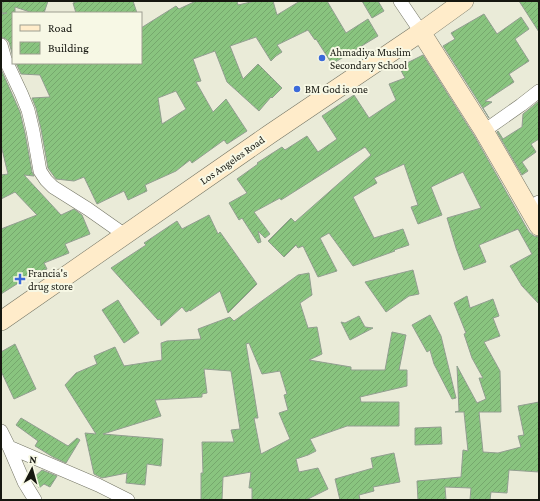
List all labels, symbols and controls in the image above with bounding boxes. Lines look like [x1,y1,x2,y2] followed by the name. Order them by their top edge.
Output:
[12,12,142,64] legend
[48,21,73,35] text: Road
[48,41,89,55] text: Building
[330,46,411,72] place label: Ahmadiya Muslim Secondary School
[317,53,327,63] marker: Ahmadiya Muslim Secondary School
[305,83,368,95] place label: BM God is one
[292,84,302,94] marker: BM God is one
[197,133,267,188] street label: Los Angeles Road
[28,267,73,293] place label: Francia's drug store
[15,274,25,284] marker: Francia's drug store
[12,449,52,489] north arrow
[29,453,38,465] text: N

